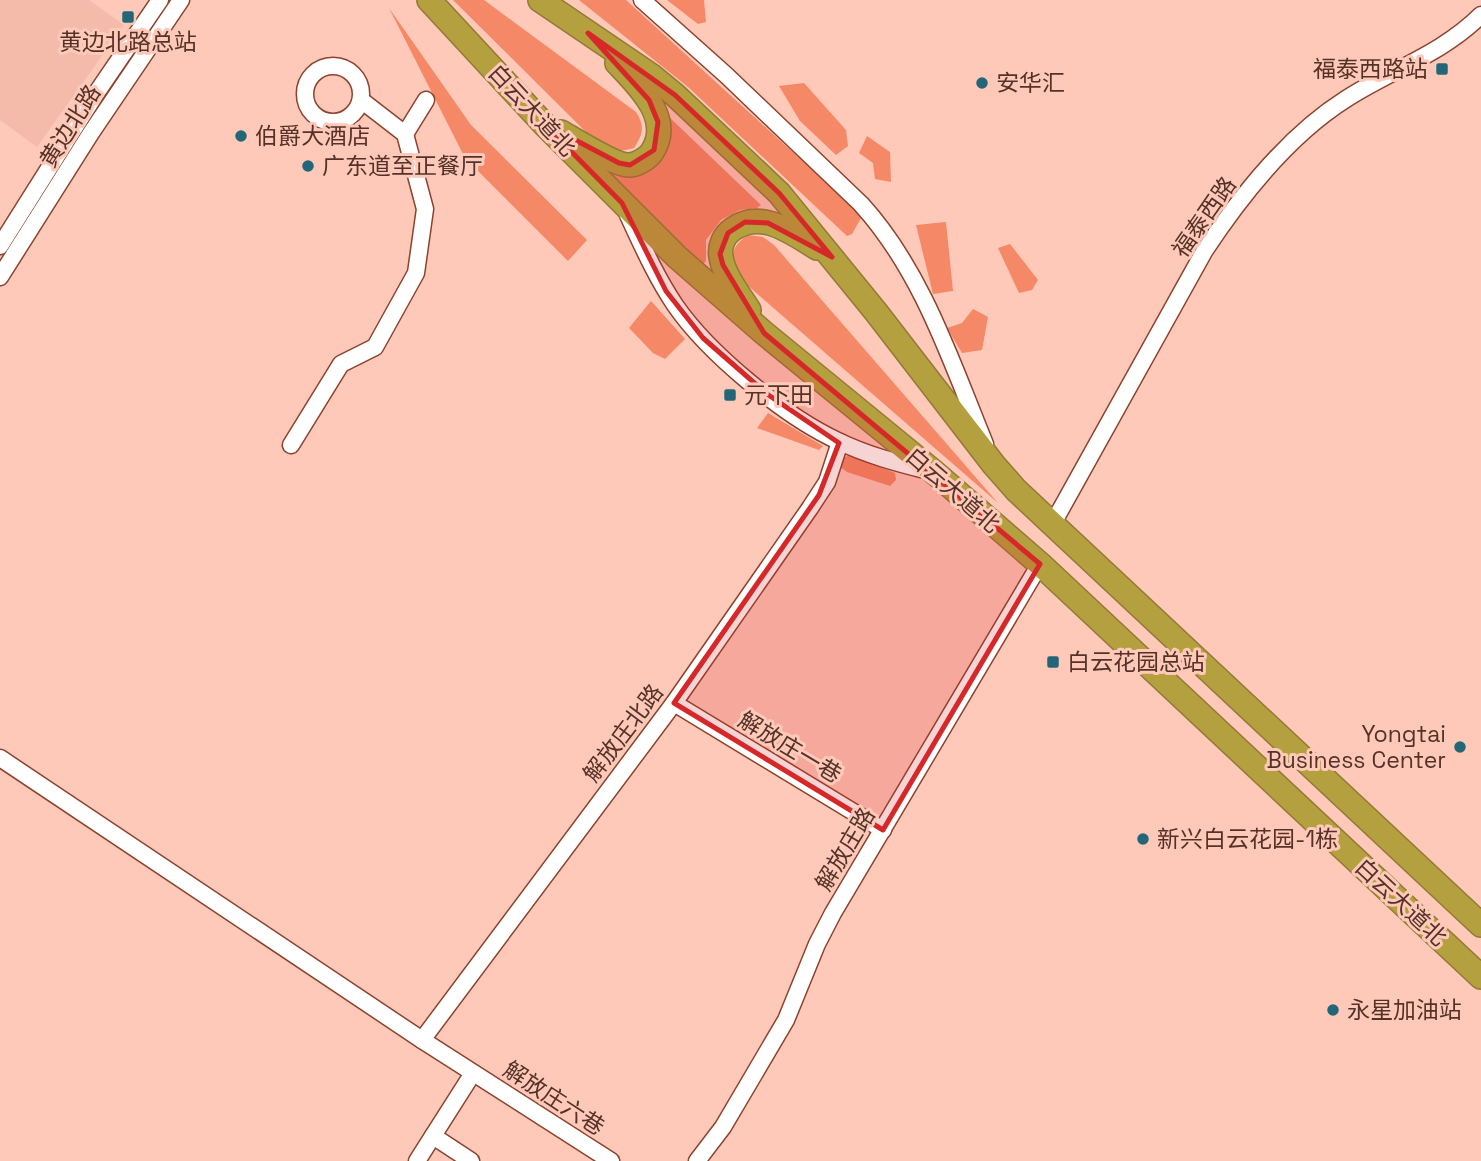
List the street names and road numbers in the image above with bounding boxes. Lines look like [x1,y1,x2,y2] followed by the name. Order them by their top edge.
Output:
[482,58,582,162] street label: 白云大道北
[33,79,107,173] street label: 黄边北路
[1165,171,1243,263] street label: 福泰西路
[900,441,1006,539] street label: 白云大道北
[576,678,670,788] street label: 解放庄北路
[733,705,847,789] street label: 解放庄一巷
[808,802,882,896] street label: 解放庄路
[1349,852,1453,952] street label: 白云大道北
[498,1054,610,1142] street label: 解放庄六巷

